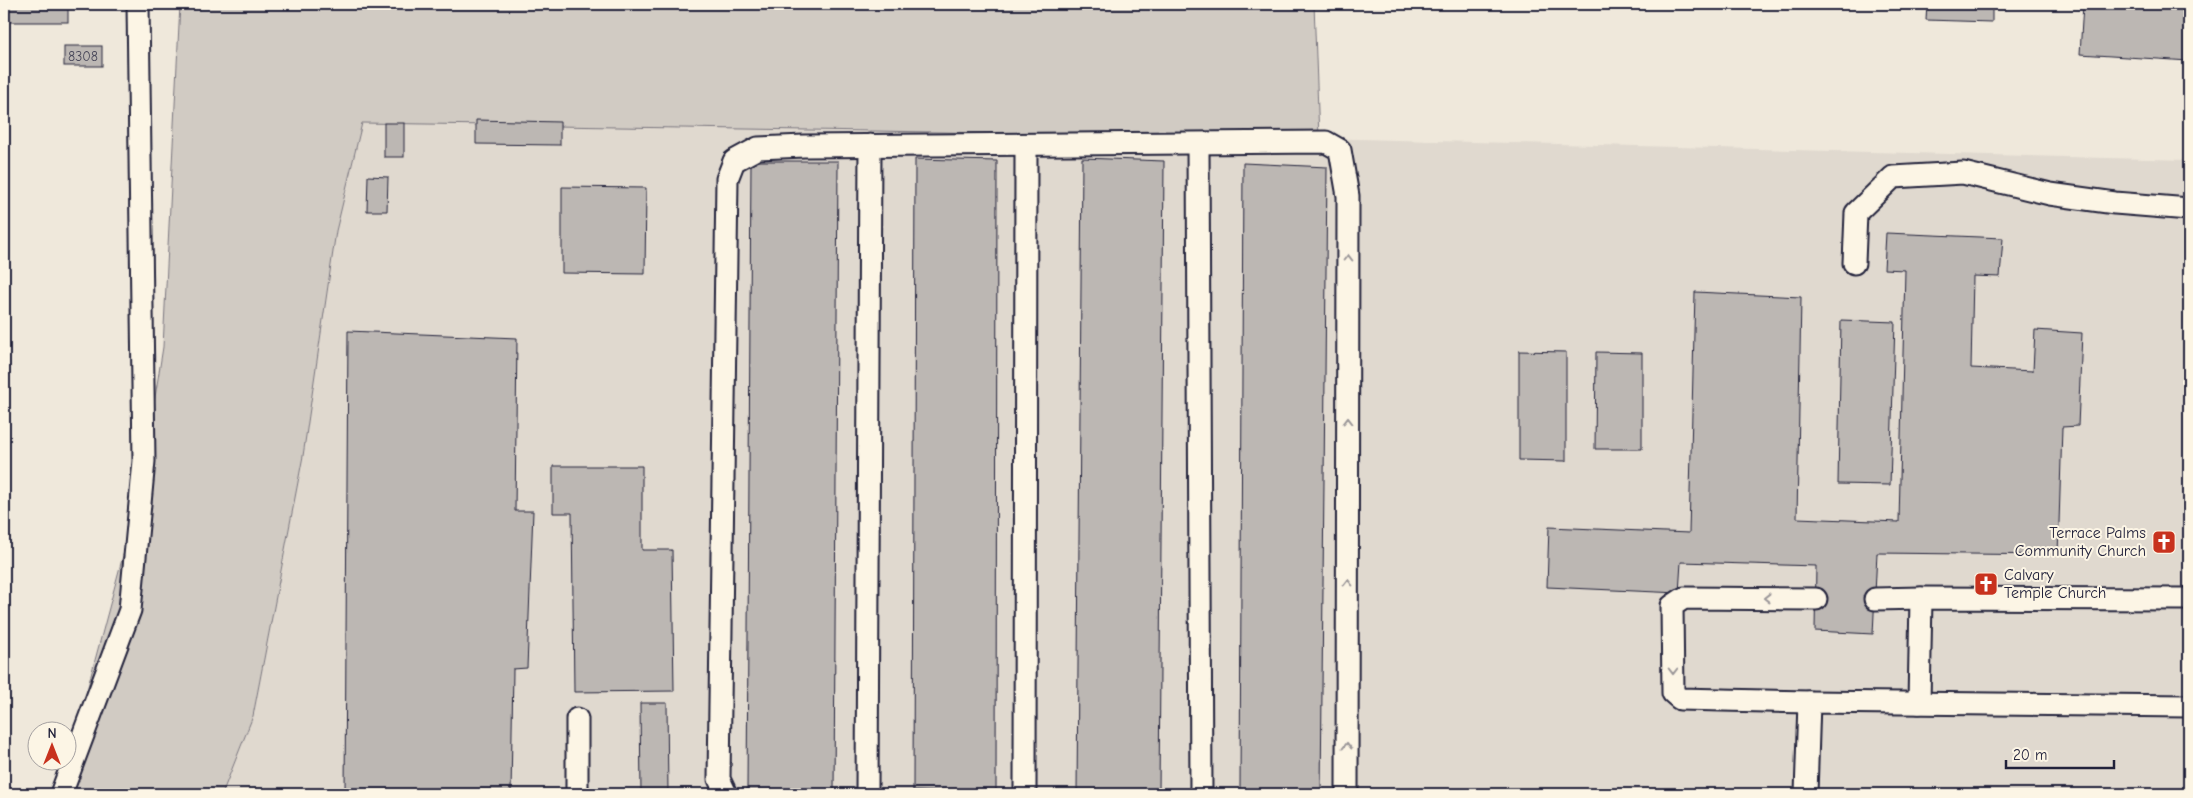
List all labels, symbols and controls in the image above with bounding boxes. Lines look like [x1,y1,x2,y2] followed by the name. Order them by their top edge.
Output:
[68,48,98,65] house number: 8308
[1343,254,1353,262] one-way arrow
[1343,416,1353,424] one-way arrow
[2015,524,2146,560] place label: Terrace Palms Community Church
[2151,529,2177,555] church icon: Terrace Palms Community Church
[2004,566,2106,602] place label: Calvary Temple Church
[1973,571,1999,597] church icon: Calvary Temple Church
[1343,579,1353,586] one-way arrow
[1763,593,1771,604] one-way arrow
[1668,668,1678,676] one-way arrow
[28,720,78,770] north arrow
[47,725,57,742] text: N
[2006,738,2113,770] scale bar
[1342,741,1352,749] one-way arrow
[2013,746,2047,764] text: 20 m

